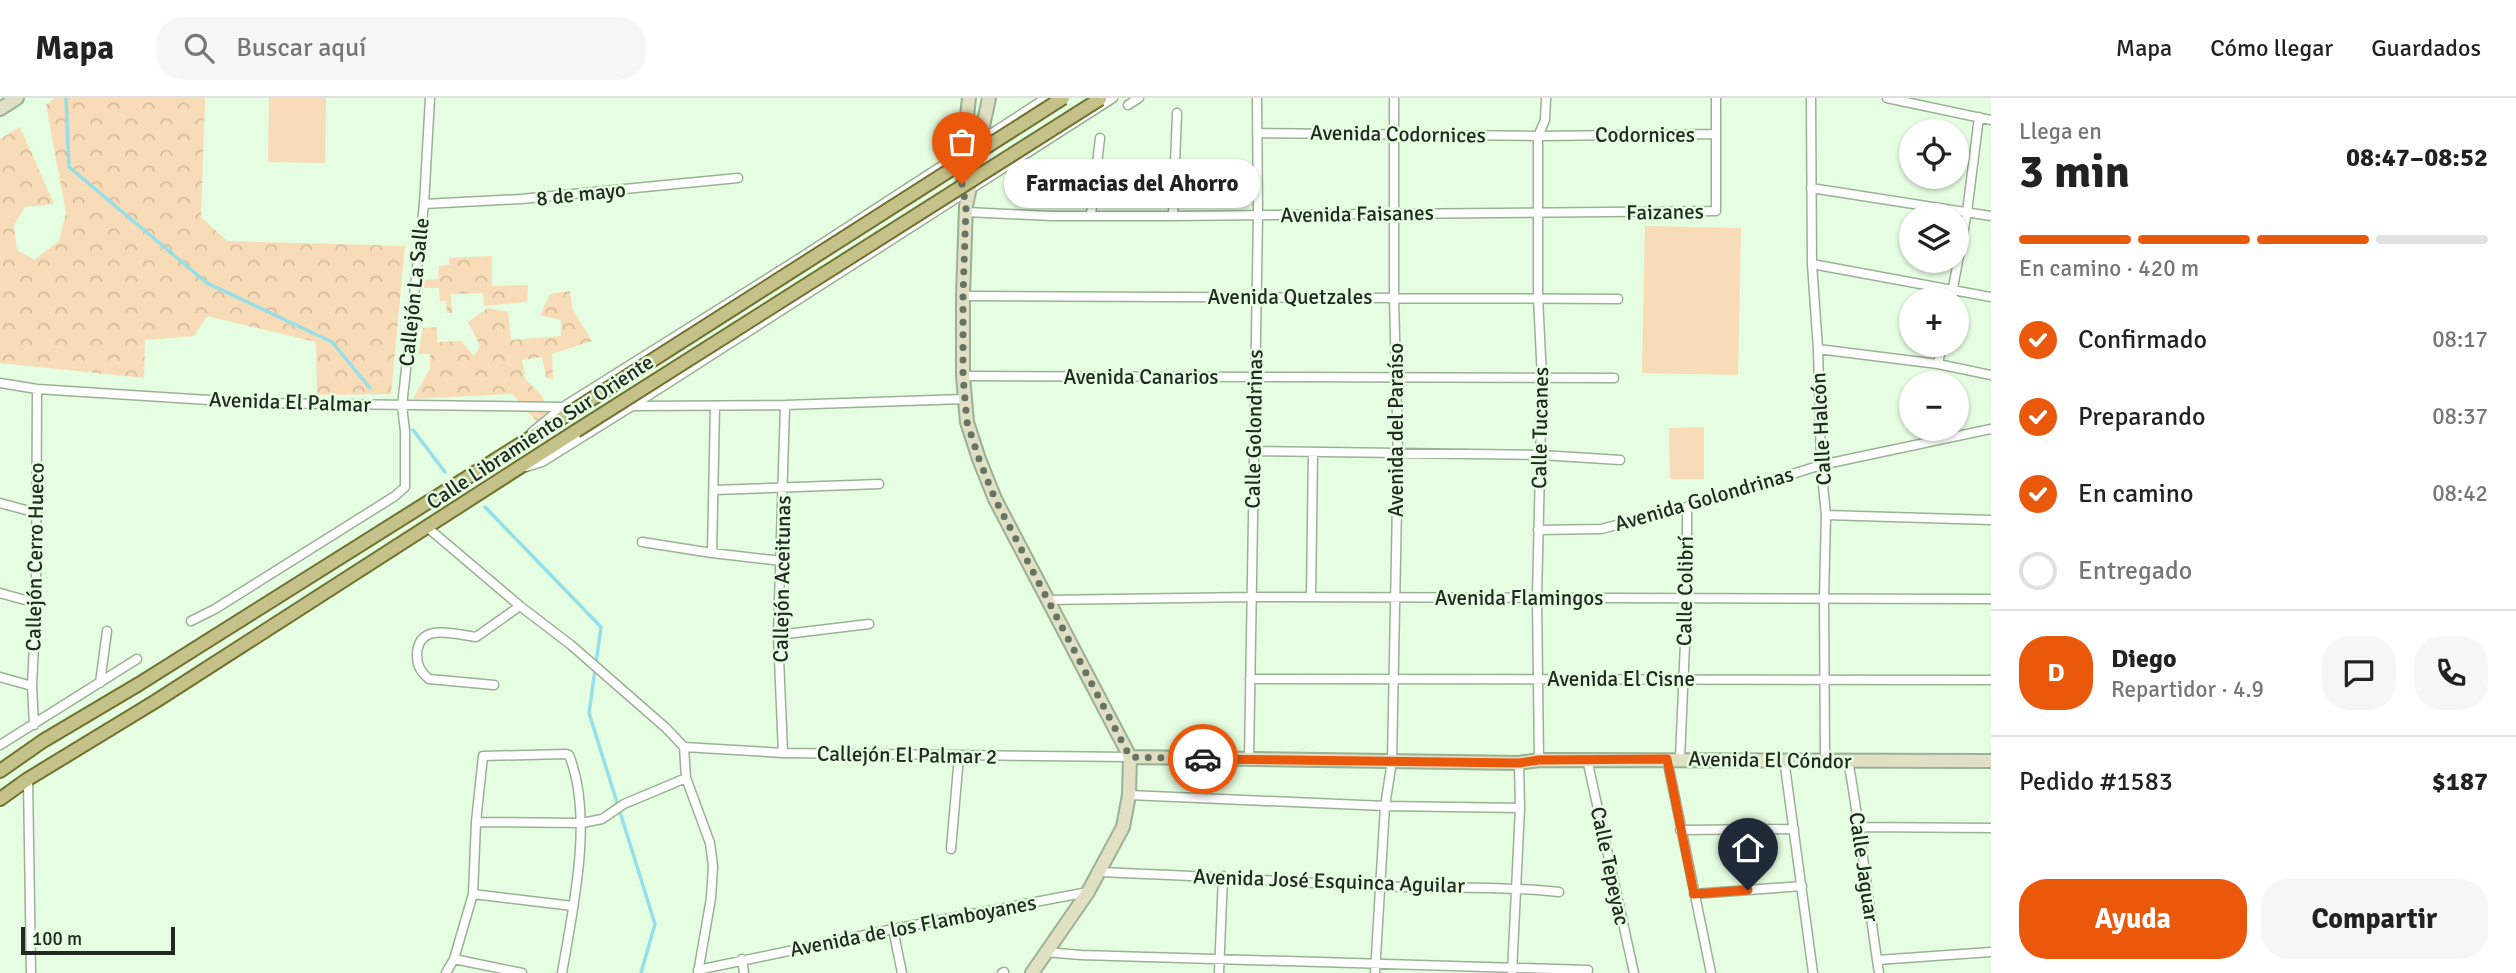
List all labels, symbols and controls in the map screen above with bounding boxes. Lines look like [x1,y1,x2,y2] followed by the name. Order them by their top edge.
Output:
[156,17,646,80] search box
[35,28,114,69] text: Mapa
[180,29,218,67] icon: search
[236,32,366,64] text: Buscar aquí
[2116,33,2172,63] text: Mapa
[2210,33,2333,63] text: Cómo llegar
[2371,33,2481,63] text: Guardados
[932,112,992,184] pin
[2019,117,2102,146] text: Llega en
[1310,119,1486,149] street label: Avenida Codornices
[1899,119,1969,441] map controls
[1899,119,1969,189] button: locate
[1595,122,1695,148] street label: Codornices
[943,123,981,161] icon: bag
[2346,142,2488,174] text: 08:47–08:52
[2019,144,2130,200] text: 3 min
[1004,160,1260,208] callout: Farmacias del Ahorro
[1026,169,1238,198] text: Farmacias del Ahorro
[535,176,627,212] street label: 8 de mayo
[1626,198,1704,226] street label: Faizanes
[1280,200,1434,228] street label: Avenida Faisanes
[1899,203,1969,273] button: layers
[393,216,435,368] street label: Callejón La Salle
[2019,254,2199,283] text: En camino · 420 m
[1208,284,1372,310] street label: Avenida Quetzales
[1899,287,1969,357] button: +
[2019,321,2057,359] icon: check
[2078,324,2207,356] text: Confirmado
[2432,325,2488,354] text: 08:17
[1383,343,1409,517] street label: Avenida del Paraíso
[422,349,658,515] street label: Calle Libramiento Sur Oriente
[1240,349,1268,509] street label: Calle Golondrinas
[1063,364,1219,390] street label: Avenida Canarios
[1526,367,1554,489] street label: Calle Tucanes
[1899,371,1969,441] button: −
[1805,372,1837,486] street label: Calle Halcón
[209,386,372,418] street label: Avenida El Palmar
[2019,398,2057,436] icon: check
[2078,401,2205,433] text: Preparando
[2432,402,2488,431] text: 08:37
[1612,461,1796,537] street label: Avenida Golondrinas
[20,462,50,652] street label: Callejón Cerro Hueco
[2019,475,2057,513] icon: check
[2078,478,2194,510] text: En camino
[2432,479,2488,508] text: 08:42
[768,495,796,663] street label: Callejón Aceitunas
[1671,535,1699,646] street label: Calle Colibrí
[2078,555,2192,587] text: Entregado
[1435,585,1603,611] street label: Avenida Flamingos
[2322,636,2396,710] button: chat
[2414,636,2488,710] button: phone
[2111,643,2177,675] text: Diego
[2047,657,2065,689] text: D
[1547,666,1695,692] street label: Avenida El Cisne
[2111,675,2264,704] text: Repartidor · 4.9
[1168,724,1238,794] courier
[817,740,997,770] street label: Callejón El Palmar 2
[1184,740,1222,778] icon: car
[1688,746,1852,774] street label: Avenida El Cóndor
[2019,766,2173,798] text: Pedido #1583
[2432,766,2488,798] text: $187
[1585,804,1635,928] street label: Calle Tepeyac
[1843,810,1885,924] street label: Calle Jaguar
[1718,818,1778,890] pin
[1729,829,1767,867] icon: home
[1193,863,1466,899] street label: Avenida José Esquinca Aguilar
[2019,879,2247,959] button: Ayuda
[2261,879,2488,959] button: Compartir
[788,889,1038,963] street label: Avenida de los Flamboyanes
[21,924,175,956] scale bar
[32,927,82,951] text: 100 m

